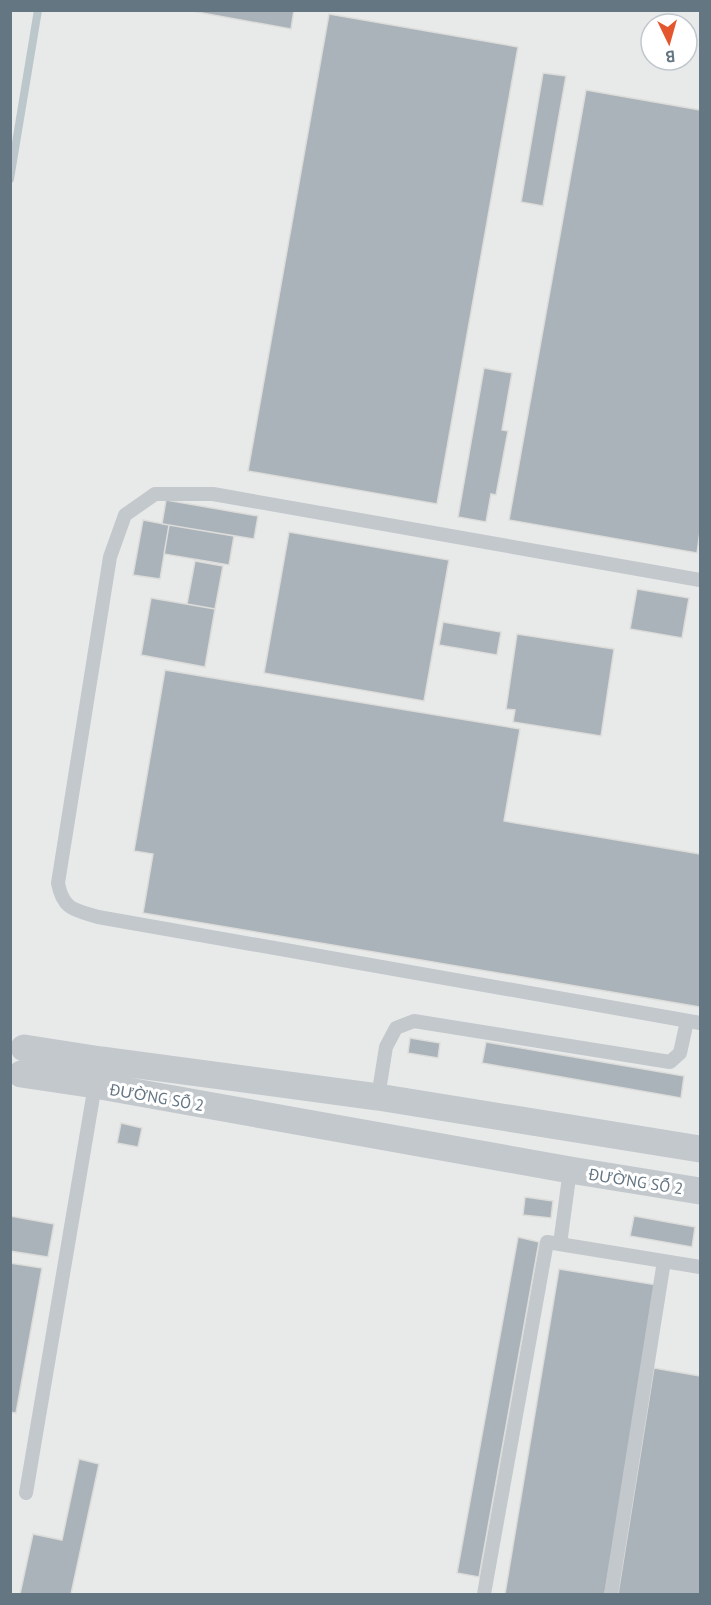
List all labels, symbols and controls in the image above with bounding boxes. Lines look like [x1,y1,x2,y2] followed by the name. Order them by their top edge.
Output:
[639,12,699,72] north arrow
[665,47,676,67] text: B
[107,1079,206,1115] street label: ĐƯỜNG SỐ 2
[586,1164,685,1198] street label: ĐƯỜNG SỐ 2

